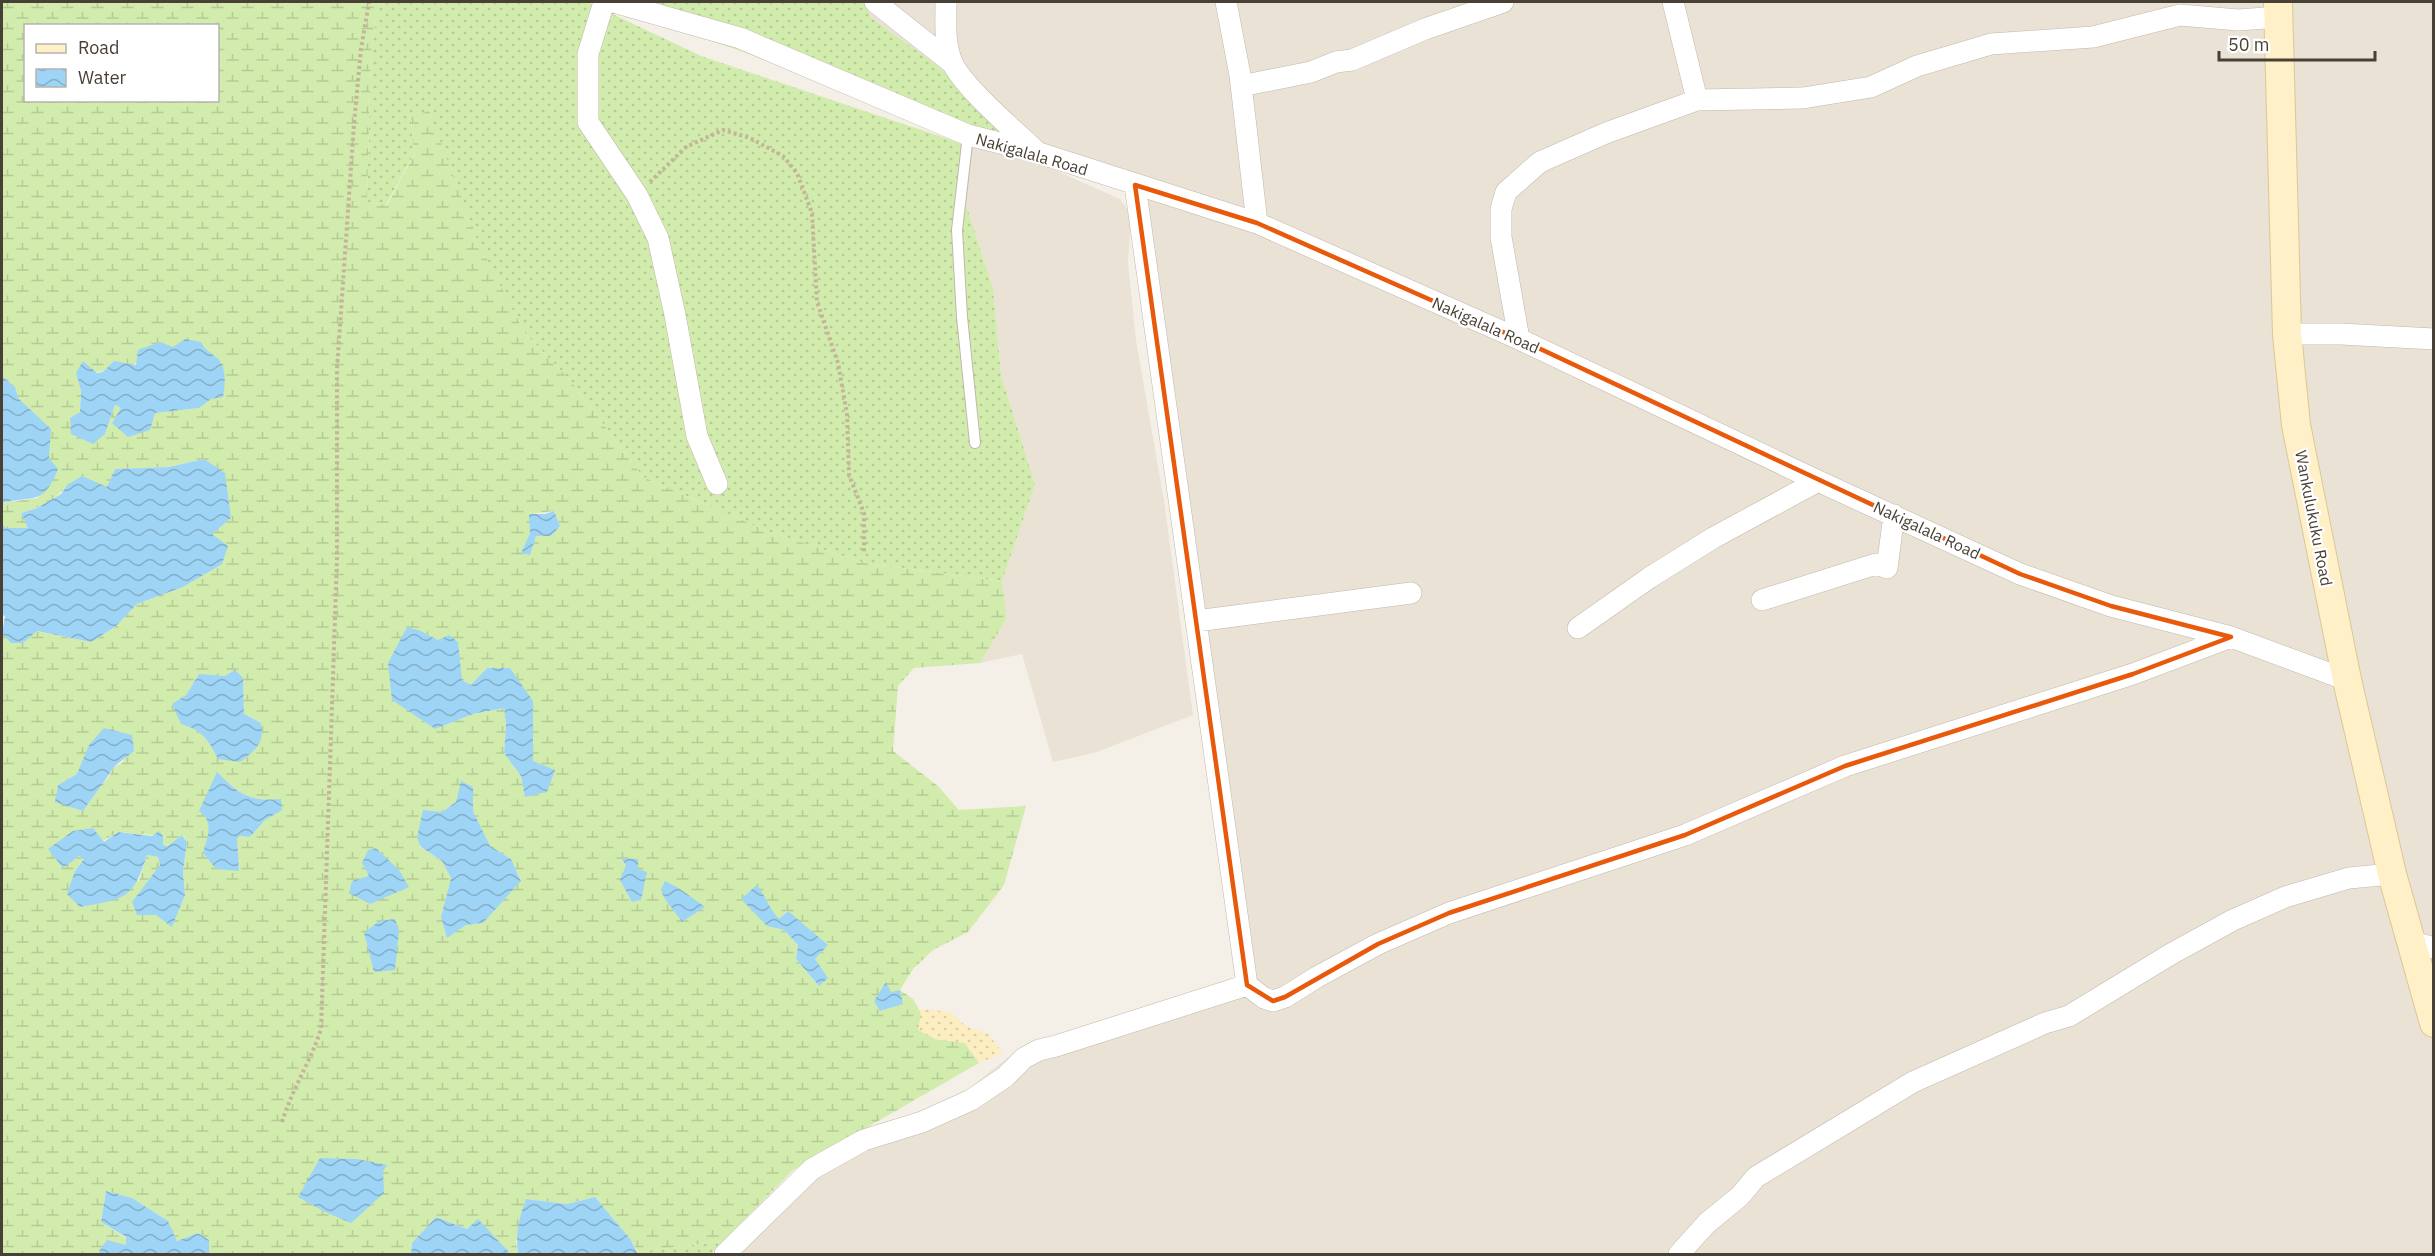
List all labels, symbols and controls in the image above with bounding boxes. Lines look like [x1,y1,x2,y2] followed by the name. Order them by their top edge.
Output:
[24,24,219,102] legend
[2219,24,2375,62] scale bar
[2228,33,2270,56] text: 50 m
[78,36,119,59] text: Road
[78,66,127,89] text: Water
[974,128,1090,180] street label: Nakigalala Road
[1429,292,1543,358] street label: Nakigalala Road
[2291,448,2337,588] street label: Wankulukuku Road
[1870,497,1984,563] street label: Nakigalala Road

